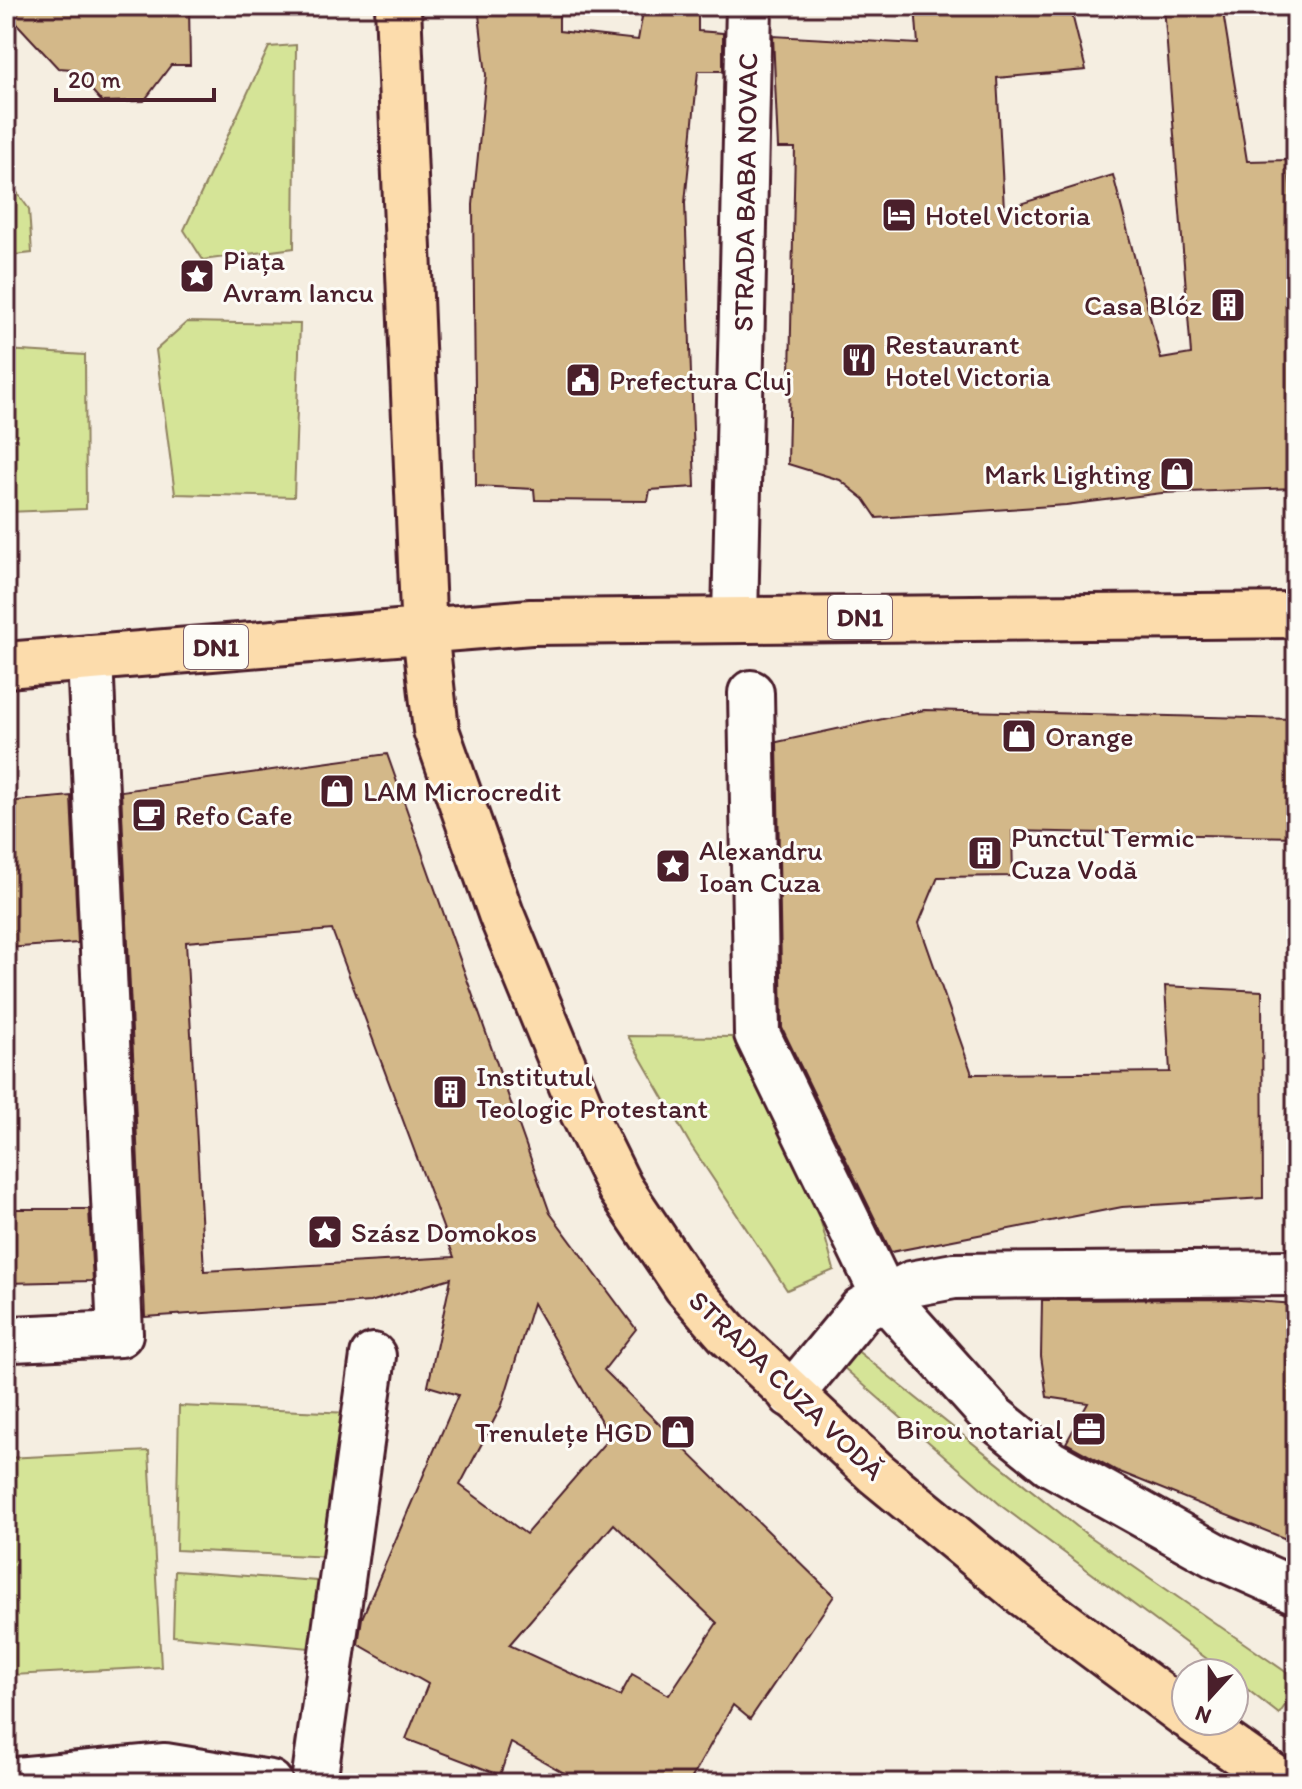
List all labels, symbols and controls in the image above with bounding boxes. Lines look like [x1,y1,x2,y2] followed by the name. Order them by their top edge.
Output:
[56,52,214,102] scale bar
[726,52,764,332] street label: STRADA BABA NOVAC
[68,65,121,94] text: 20 m
[880,196,918,234] hotel icon: Hotel Victoria
[925,198,1091,232] place label: Hotel Victoria
[223,243,374,309] place label: Piața Avram Iancu
[178,257,216,295] place icon: Piața Avram Iancu
[1209,286,1247,324] building icon: Casa Blóz
[1084,288,1202,322] place label: Casa Blóz
[885,327,1051,393] place label: Restaurant Hotel Victoria
[840,341,878,379] restaurant icon: Restaurant Hotel Victoria
[564,361,602,399] public building icon: Prefectura Cluj
[609,363,792,397] place label: Prefectura Cluj
[1158,455,1196,493] shop icon: Mark Lighting
[984,457,1152,491] place label: Mark Lighting
[828,595,892,639] road number: DN1
[184,625,248,669] road number: DN1
[1000,717,1038,755] shop icon: Orange
[1045,719,1134,753] place label: Orange
[318,772,356,810] shop icon: LAM Microcredit
[363,774,561,808] place label: LAM Microcredit
[130,796,168,834] cafe icon: Refo Cafe
[175,798,293,832] place label: Refo Cafe
[1011,820,1195,886] place label: Punctul Termic Cuza Vodă
[699,833,823,899] place label: Alexandru Ioan Cuza
[966,834,1004,872] building icon: Punctul Termic Cuza Vodă
[654,847,692,885] place icon: Alexandru Ioan Cuza
[476,1059,708,1125] place label: Institutul Teologic Protestant
[431,1073,469,1111] building icon: Institutul Teologic Protestant
[306,1213,344,1251] place icon: Szász Domokos
[351,1215,537,1249] place label: Szász Domokos
[682,1283,892,1487] street label: STRADA CUZA VODĂ
[1070,1410,1108,1448] office icon: Birou notarial
[896,1412,1063,1446] place label: Birou notarial
[659,1413,697,1451] shop icon: Trenulețe HGD
[475,1415,652,1449] place label: Trenulețe HGD
[1170,1657,1250,1737] north arrow
[1191,1700,1215,1730] text: N

